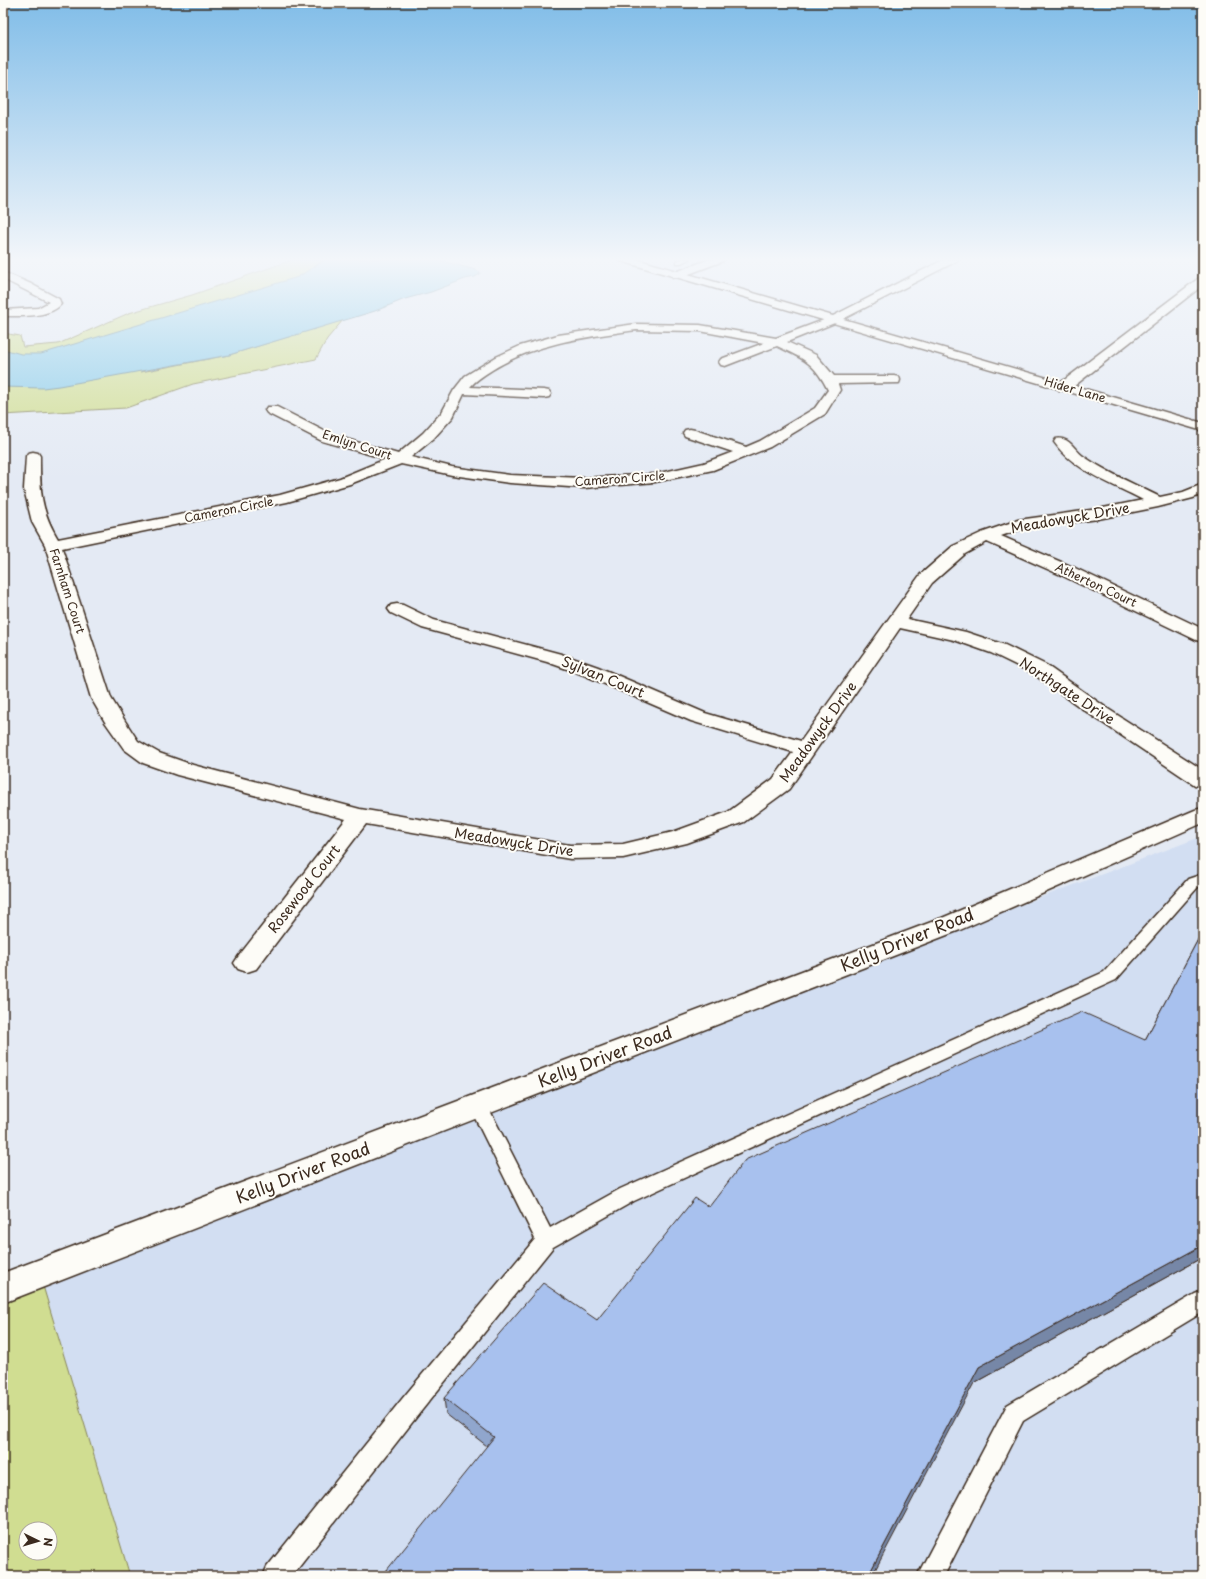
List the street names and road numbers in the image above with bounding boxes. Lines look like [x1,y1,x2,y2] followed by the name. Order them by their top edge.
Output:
[1042,372,1108,407] street label: Hider Lane
[320,424,394,464] street label: Emlyn Court
[574,466,666,490] street label: Cameron Circle
[183,491,275,526] street label: Cameron Circle
[1009,497,1131,538] street label: Meadowyck Drive
[46,546,90,636] street label: Farnham Court
[1053,557,1140,611] street label: Atherton Court
[559,650,648,703] street label: Sylvan Court
[1015,652,1119,729] street label: Northgate Drive
[774,677,861,787] street label: Meadowyck Drive
[453,822,575,861] street label: Meadowyck Drive
[262,840,345,937] street label: Rosewood Court
[836,900,977,978] street label: Kelly Driver Road
[534,1018,676,1094] street label: Kelly Driver Road
[232,1134,374,1210] street label: Kelly Driver Road

